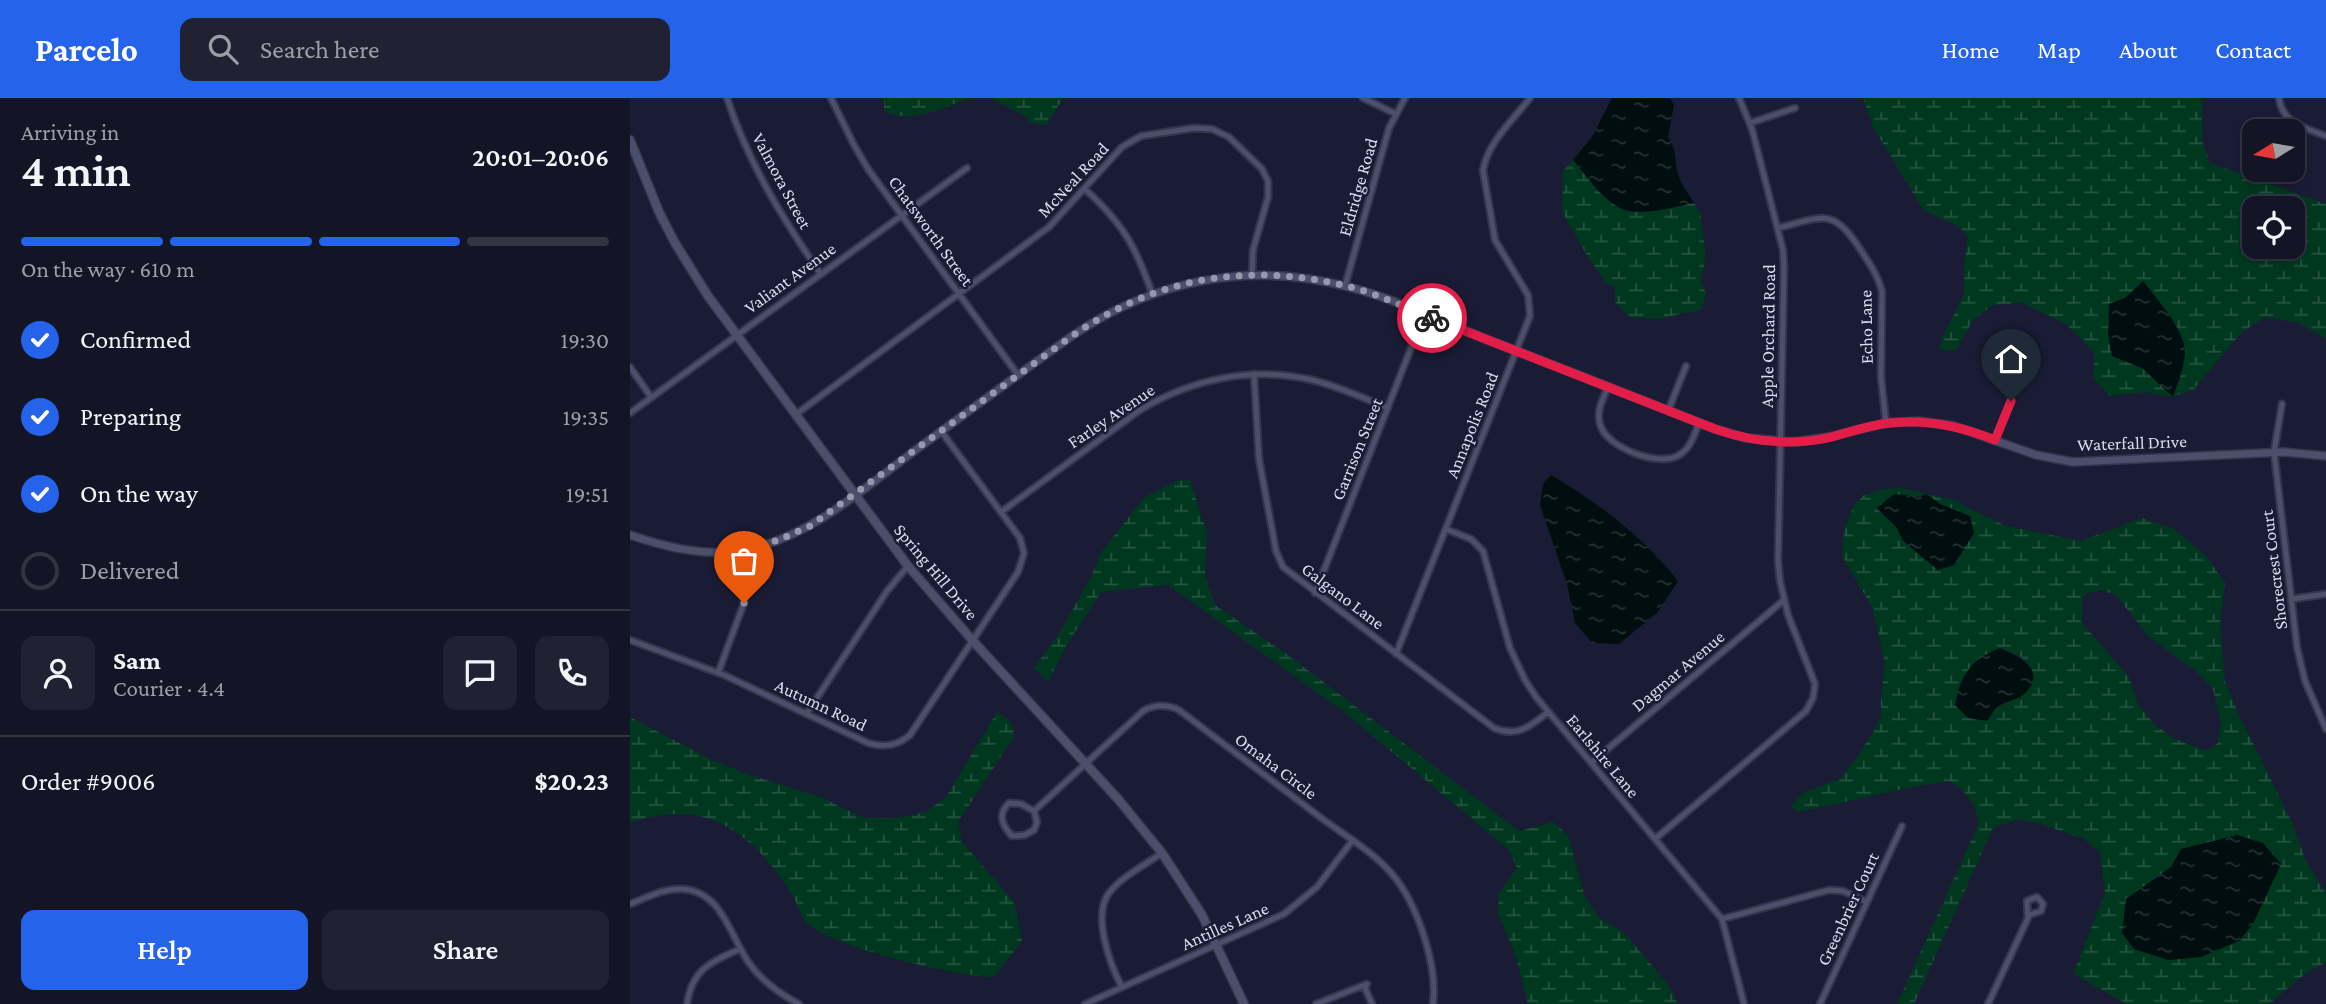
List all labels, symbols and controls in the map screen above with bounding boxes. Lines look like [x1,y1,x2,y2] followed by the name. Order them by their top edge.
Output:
[180,18,670,81] search box
[204,30,242,68] icon: search
[35,31,138,68] text: Parcelo
[260,35,379,64] text: Search here
[1942,36,1999,63] text: Home
[2037,36,2081,63] text: Map
[2119,36,2177,63] text: About
[2215,36,2291,63] text: Contact
[21,119,119,145] text: Arriving in
[2242,119,2305,182] north arrow
[2242,119,2305,259] map controls
[748,130,816,233] street label: Valmora Street
[1334,135,1382,238] street label: Eldridge Road
[1033,138,1113,222] street label: McNeal Road
[472,143,609,172] text: 20:01–20:06
[21,145,131,196] text: 4 min
[884,172,978,291] street label: Chatsworth Street
[2242,196,2305,259] button: locate
[741,238,839,318] street label: Valiant Avenue
[21,256,195,282] text: On the way · 610 m
[1757,263,1779,408] street label: Apple Orchard Road
[1397,283,1467,353] courier
[1855,290,1877,364] street label: Echo Lane
[1413,299,1451,337] icon: bike
[21,321,59,359] icon: check
[80,325,191,354] text: Confirmed
[561,327,609,353] text: 19:30
[1981,329,2041,401] pin
[1992,340,2030,378] icon: home
[1442,369,1503,481] street label: Annapolis Road
[1064,380,1158,452] street label: Farley Avenue
[1327,394,1387,503] street label: Garrison Street
[21,398,59,436] icon: check
[80,402,181,431] text: Preparing
[563,404,609,430] text: 19:35
[2077,431,2187,455] street label: Waterfall Drive
[21,475,59,513] icon: check
[80,479,198,508] text: On the way
[566,481,609,507] text: 19:51
[2257,508,2291,631] street label: Shorecrest Court
[890,520,982,624] street label: Spring Hill Drive
[714,531,774,603] pin
[725,542,763,580] icon: bag
[80,556,179,585] text: Delivered
[1298,558,1388,634] street label: Galgano Lane
[1628,626,1728,715] street label: Dagmar Avenue
[21,636,95,710] button: person
[443,636,517,710] button: chat
[535,636,609,710] button: phone
[113,646,161,675] text: Sam
[113,675,225,701] text: Courier · 4.4
[772,675,871,735] street label: Autumn Road
[1562,710,1644,802] street label: Earlshire Lane
[1231,729,1321,803] street label: Omaha Circle
[21,767,156,796] text: Order #9006
[534,767,609,796] text: $20.23
[1813,848,1883,969] street label: Greenbrier Court
[1178,898,1272,954] street label: Antilles Lane
[21,910,308,990] button: Help
[322,910,609,990] button: Share

